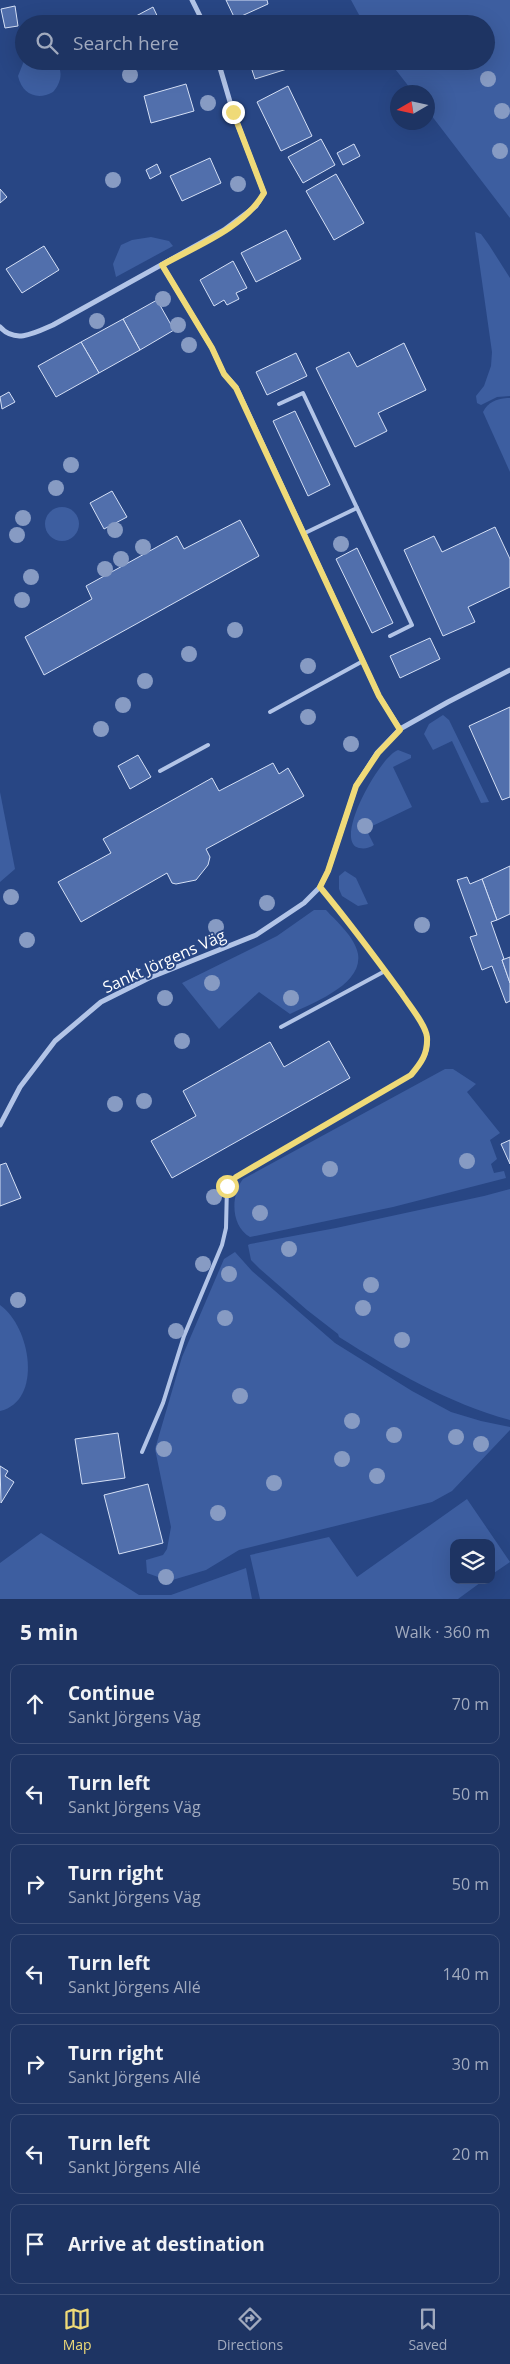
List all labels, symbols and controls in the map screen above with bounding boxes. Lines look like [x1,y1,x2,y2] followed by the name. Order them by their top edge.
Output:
[15,15,495,70] search box
[33,29,61,57] icon: search
[73,30,179,56] text: Search here
[390,85,435,130] north arrow
[222,101,245,124] route end
[99,924,229,998] street label: Sankt Jörgens Väg
[216,1175,239,1198] route start
[450,1539,495,1584] map controls
[450,1539,495,1584] button: layers
[20,1618,78,1646] text: 5 min
[395,1621,490,1643] text: Walk · 360 m
[68,1680,155,1706] text: Continue
[21,1690,49,1718] icon: ahead
[452,1693,489,1715] text: 70 m
[68,1706,201,1728] text: Sankt Jörgens Väg
[68,1770,150,1796] text: Turn left
[21,1780,49,1808] icon: left
[452,1783,489,1805] text: 50 m
[68,1796,201,1818] text: Sankt Jörgens Väg
[68,1860,163,1886] text: Turn right
[21,1870,49,1898] icon: right
[452,1873,489,1895] text: 50 m
[68,1886,201,1908] text: Sankt Jörgens Väg
[68,1950,150,1976] text: Turn left
[21,1960,49,1988] icon: left
[443,1963,489,1985] text: 140 m
[68,1976,201,1998] text: Sankt Jörgens Allé
[68,2040,163,2066] text: Turn right
[21,2050,49,2078] icon: right
[452,2053,489,2075] text: 30 m
[68,2066,201,2088] text: Sankt Jörgens Allé
[68,2130,150,2156] text: Turn left
[21,2140,49,2168] icon: left
[452,2143,489,2165] text: 20 m
[68,2156,201,2178] text: Sankt Jörgens Allé
[21,2230,49,2258] icon: arrive
[68,2231,265,2257] text: Arrive at destination
[63,2305,92,2354] tab: Map
[217,2305,283,2354] tab: Directions
[408,2305,447,2354] tab: Saved

